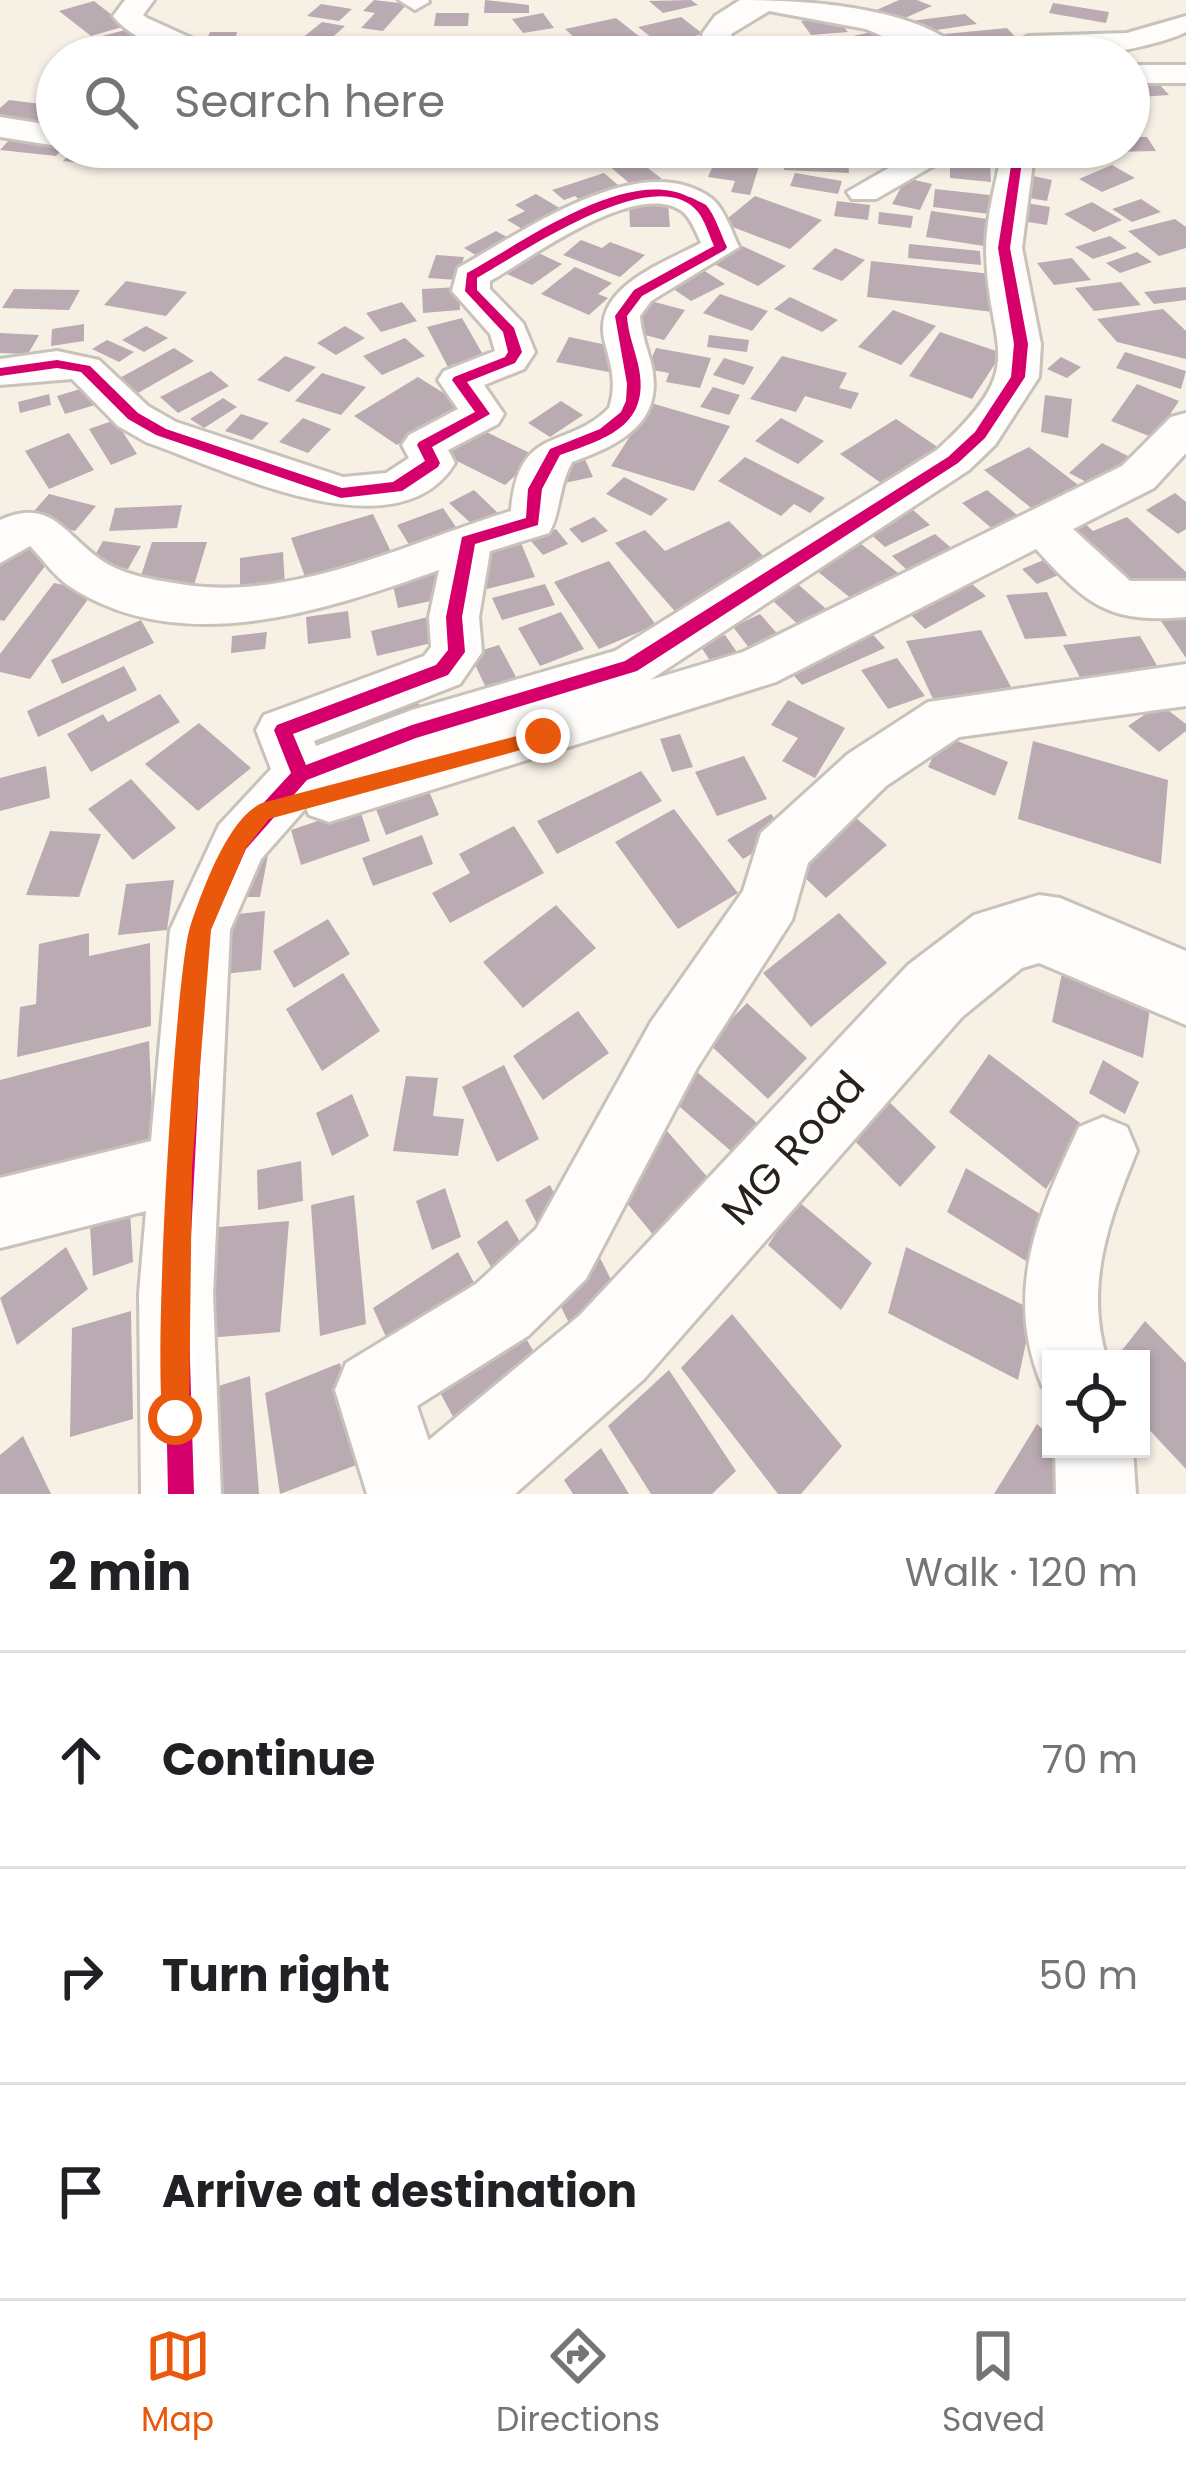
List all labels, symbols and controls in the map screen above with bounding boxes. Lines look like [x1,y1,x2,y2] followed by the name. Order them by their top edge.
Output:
[36,36,1150,168] search box
[78,69,144,135] icon: search
[174,70,445,133] text: Search here
[516,709,570,763] route end
[708,1058,878,1238] street label: MG Road
[1042,1350,1150,1458] map controls
[1042,1350,1150,1458] button: locate
[148,1391,202,1445] route start
[48,1536,191,1608] text: 2 min
[905,1545,1138,1600] text: Walk · 120 m
[48,1727,114,1793] icon: ahead
[162,1728,375,1791] text: Continue
[1042,1732,1138,1787] text: 70 m
[48,1943,114,2009] icon: right
[162,1944,390,2007] text: Turn right
[1038,1948,1138,2003] text: 50 m
[48,2159,114,2225] icon: arrive
[162,2160,637,2223] text: Arrive at destination
[141,2323,214,2445] tab: Map
[496,2323,660,2445] tab: Directions
[942,2323,1045,2445] tab: Saved

